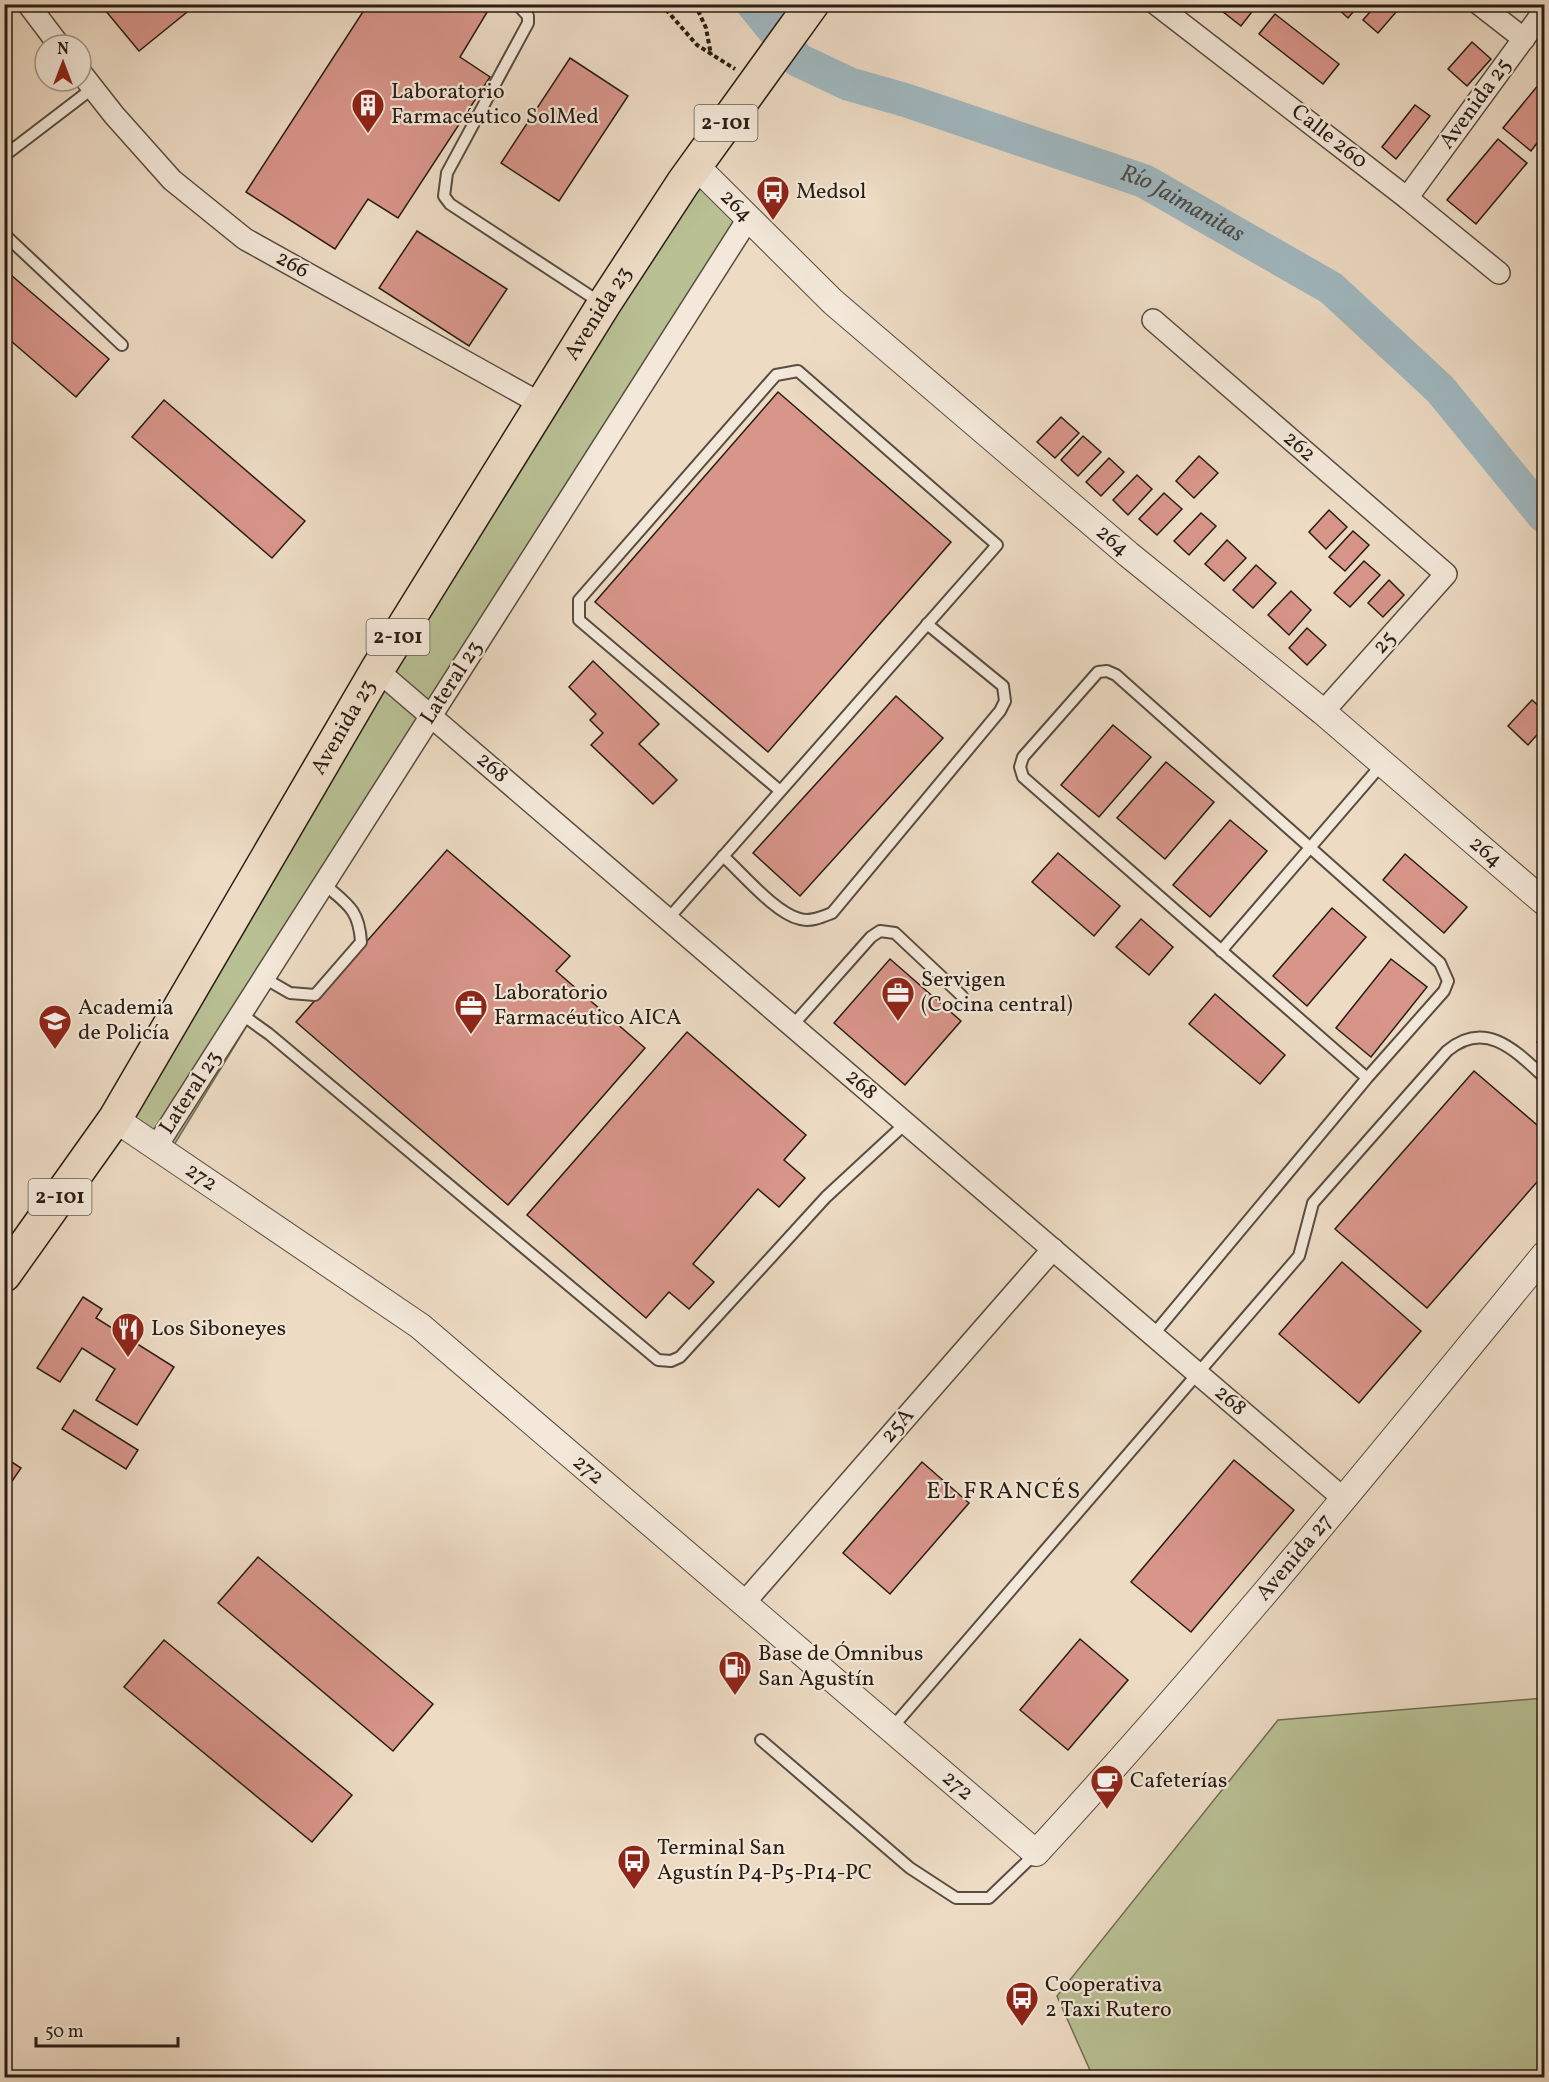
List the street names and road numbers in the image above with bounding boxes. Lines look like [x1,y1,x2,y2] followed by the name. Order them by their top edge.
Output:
[1432,52,1520,156] street label: Avenida 25
[1284,97,1374,177] street label: Calle 260
[694,105,758,141] road number: 2-101
[713,182,760,229] street label: 264
[270,243,314,287] street label: 266
[557,260,640,367] street label: Avenida 23
[1276,424,1322,470] street label: 262
[1089,517,1136,564] street label: 264
[366,619,430,655] road number: 2-101
[1366,624,1404,662] street label: 25
[413,635,491,731] street label: Lateral 23
[303,674,384,781] street label: Avenida 23
[469,745,515,791] street label: 268
[1462,829,1509,875] street label: 264
[152,1045,230,1141] street label: Lateral 23
[838,1062,884,1108] street label: 268
[179,1155,224,1200] street label: 272
[28,1179,92,1215] road number: 2-101
[1207,1378,1253,1424] street label: 268
[874,1402,922,1450] street label: 25A
[565,1447,611,1493] street label: 272
[1249,1507,1340,1608] street label: Avenida 27
[935,1763,980,1808] street label: 272

